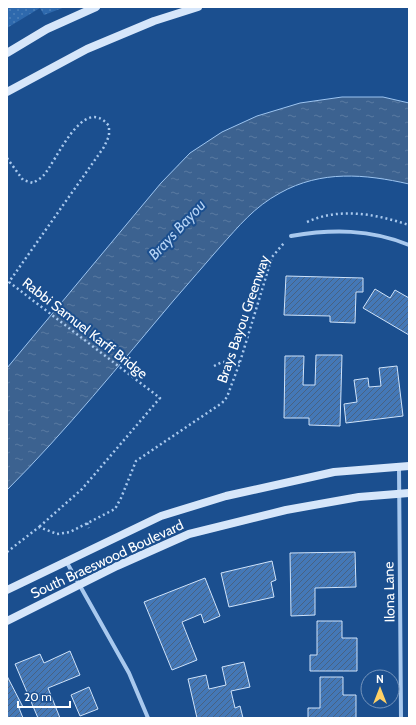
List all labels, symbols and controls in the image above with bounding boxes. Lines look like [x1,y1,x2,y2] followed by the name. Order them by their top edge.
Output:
[145,196,209,264] water label: Brays Bayou
[213,253,273,385] street label: Brays Bayou Greenway
[19,274,151,382] street label: Rabbi Samuel Karff Bridge
[28,516,186,602] street label: South Braeswood Boulevard
[379,561,399,623] street label: Ilona Lane
[360,669,400,709] north arrow
[376,672,384,686] text: N
[18,683,70,709] scale bar
[24,689,52,704] text: 20 m

